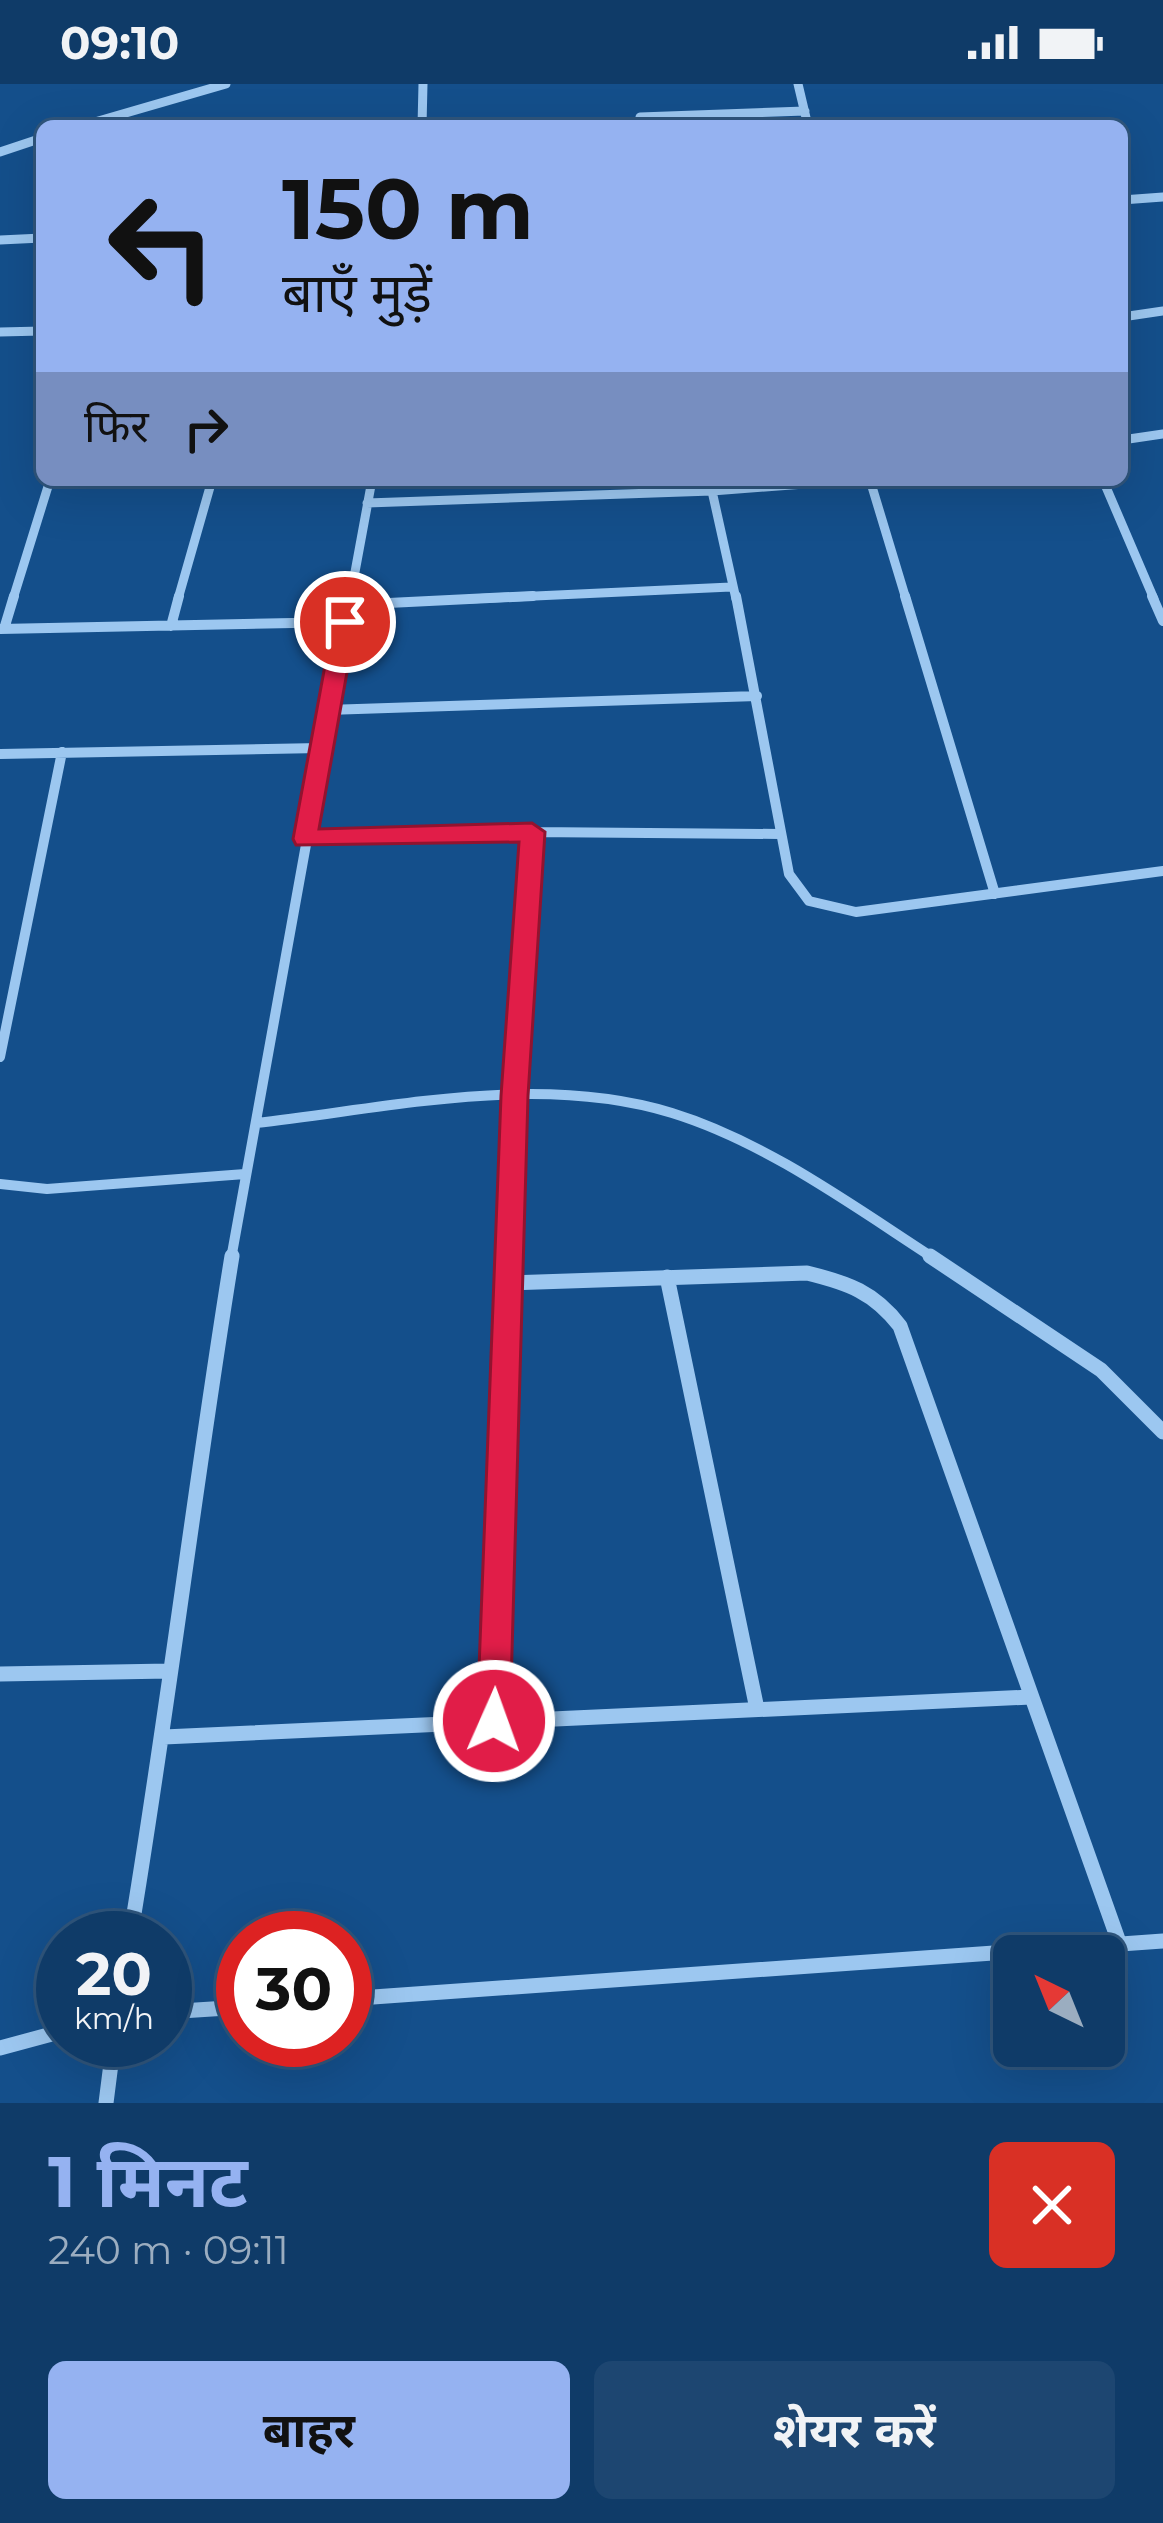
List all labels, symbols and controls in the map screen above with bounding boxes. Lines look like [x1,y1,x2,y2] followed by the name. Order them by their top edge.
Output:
[60,15,179,70] text: 09:10
[282,158,534,260] text: 150 m
[84,168,240,324] icon: left
[282,260,432,326] text: बाएँ मुड़ें
[173,396,239,462] icon: right
[84,398,149,453] text: फिर
[294,571,396,673] pin
[312,589,378,655] icon: arrive
[431,1658,557,1784] position arrow
[216,1911,372,2067] speed limit sign: 30
[993,1935,1125,2067] north arrow
[993,1935,1125,2067] map controls
[76,1937,152,2010] text: 20
[74,2000,154,2037] text: km/h
[48,2137,248,2225] text: 1 मिनट
[989,2142,1115,2268] button: close
[48,2226,289,2274] text: 240 m · 09:11
[48,2361,570,2499] button: बाहर
[594,2361,1115,2499] button: शेयर करें

